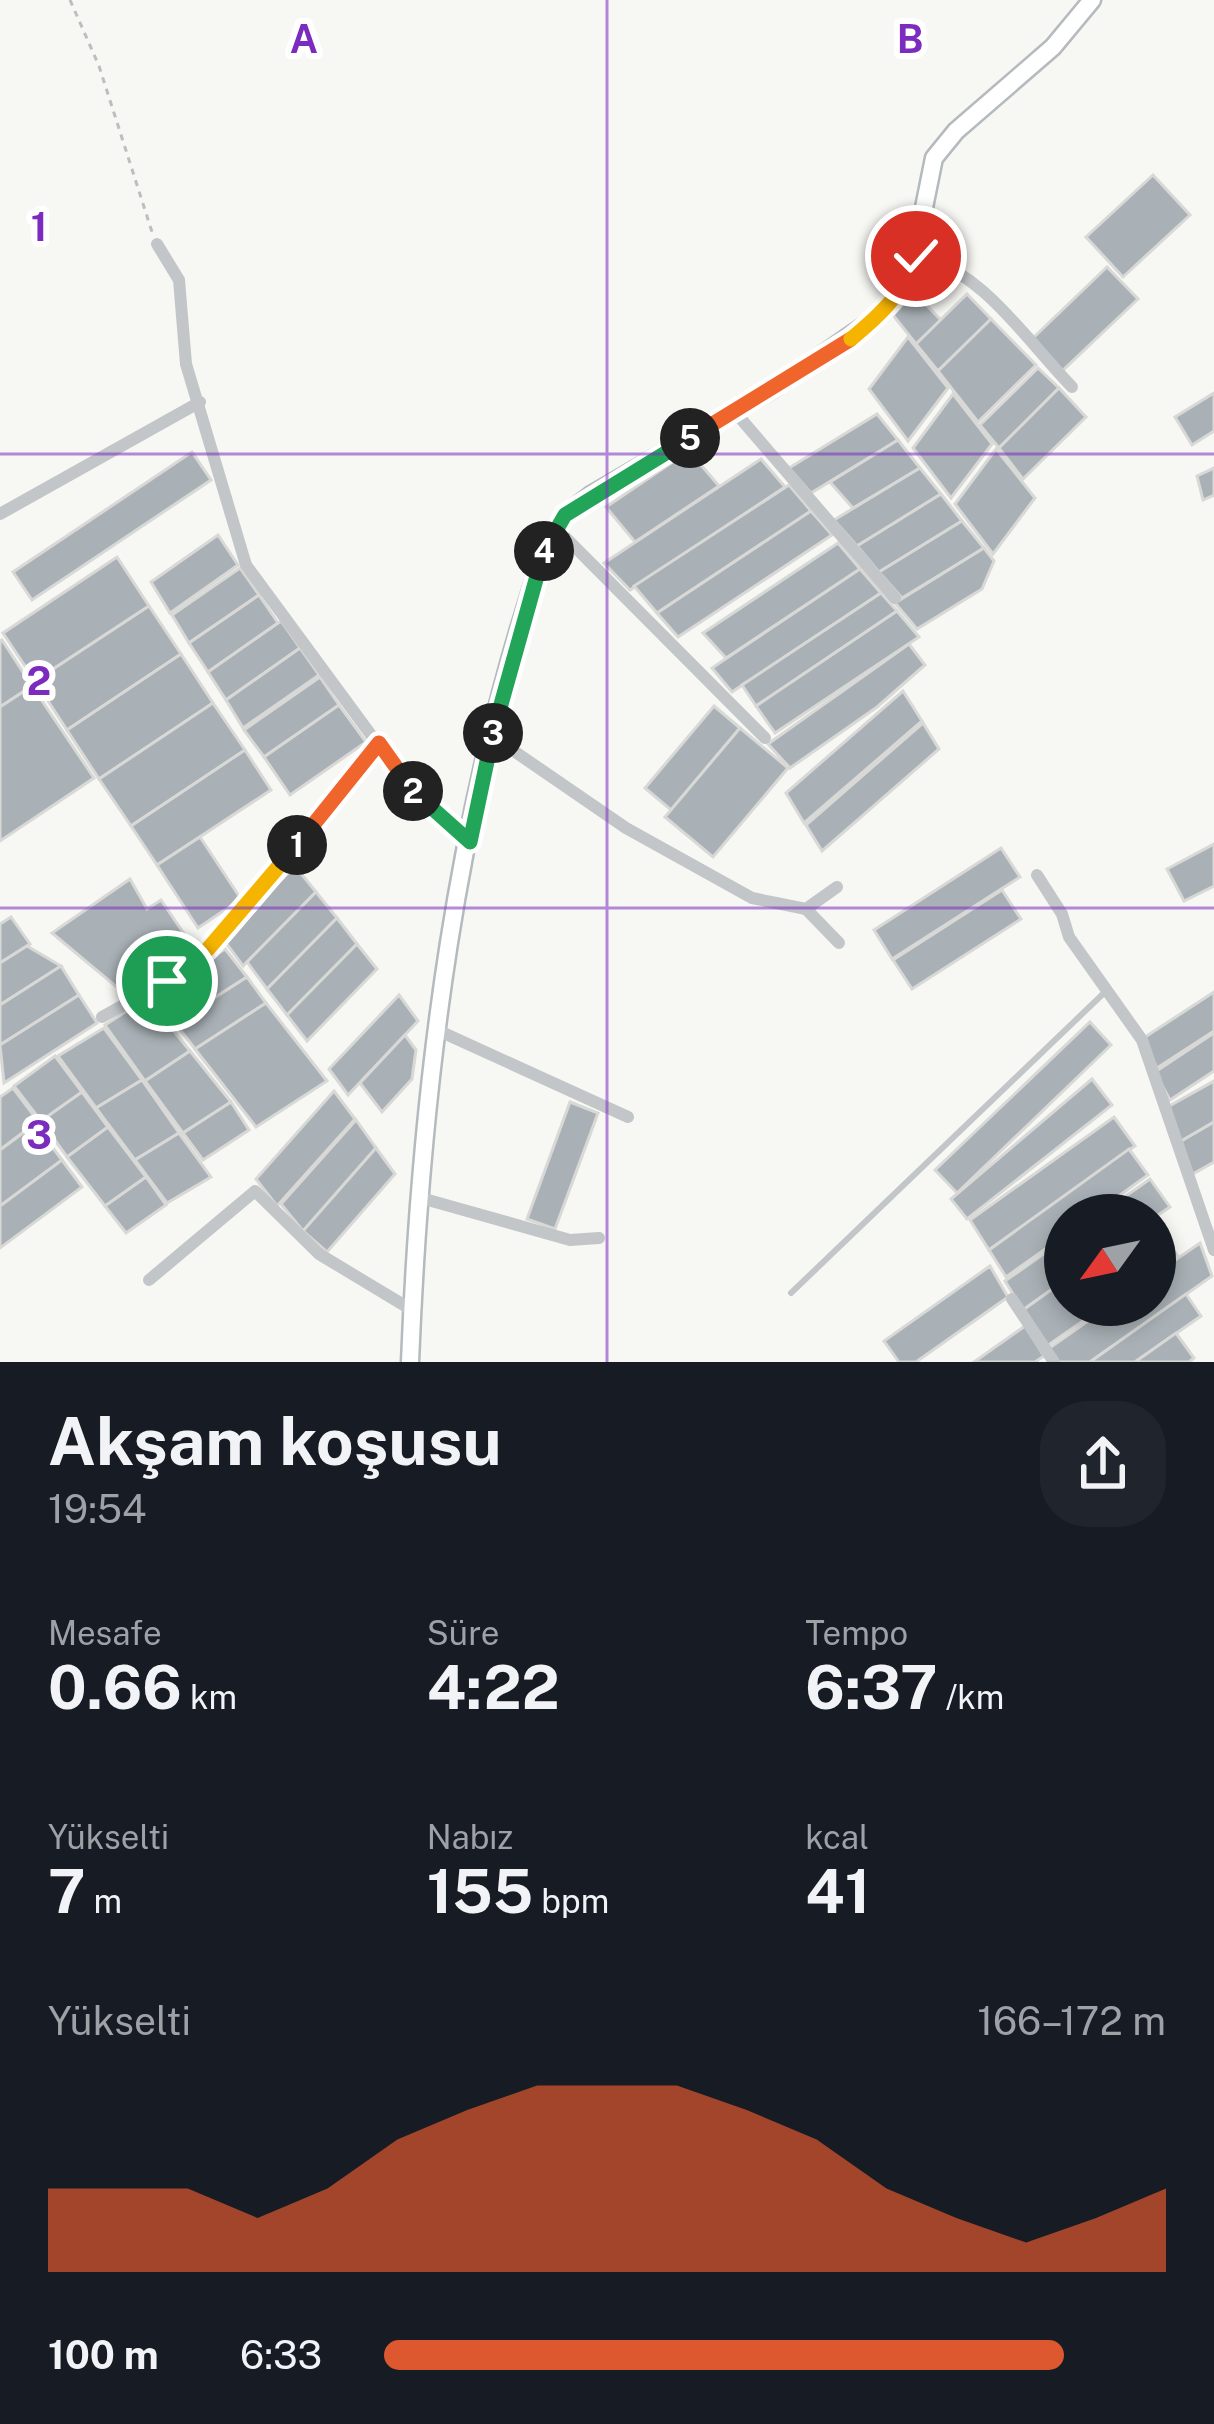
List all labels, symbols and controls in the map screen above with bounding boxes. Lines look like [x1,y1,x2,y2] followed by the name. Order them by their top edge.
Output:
[290,16,318,62] text: A
[897,16,923,62] text: B
[31,204,47,250] text: 1
[865,205,967,307] pin
[883,223,949,289] icon: check
[660,408,720,468] pin: 5
[679,419,701,457] text: 5
[514,521,574,581] pin: 4
[533,532,555,570] text: 4
[27,658,51,704] text: 2
[463,703,523,763] pin: 3
[482,714,504,752] text: 3
[383,761,443,821] pin: 2
[403,772,423,810] text: 2
[267,815,327,875] pin: 1
[290,826,304,864] text: 1
[116,930,218,1032] pin
[134,948,200,1014] icon: arrive
[26,1112,52,1158] text: 3
[1044,1194,1176,1326] north arrow
[1044,1194,1176,1326] map controls
[1040,1401,1166,1527] button: share
[48,1402,502,1480] text: Akşam koşusu
[48,1486,147,1532] text: 19:54
[48,1614,162,1652] text: Mesafe
[427,1614,499,1652] text: Süre
[805,1614,908,1652] text: Tempo
[48,1652,182,1723] text: 0.66
[427,1652,560,1723] text: 4:22
[805,1652,938,1723] text: 6:37
[182,1678,237,1716] text: km
[938,1678,1004,1716] text: /km
[48,1818,169,1856] text: Yükselti
[427,1818,513,1856] text: Nabız
[805,1818,869,1856] text: kcal
[48,1856,86,1927] text: 7
[427,1856,533,1927] text: 155
[805,1856,870,1927] text: 41
[86,1882,122,1920] text: m
[533,1882,609,1920] text: bpm
[48,1998,191,2044] text: Yükselti
[977,1998,1166,2044] text: 166–172 m
[48,2332,159,2378] text: 100 m
[240,2332,322,2378] text: 6:33

